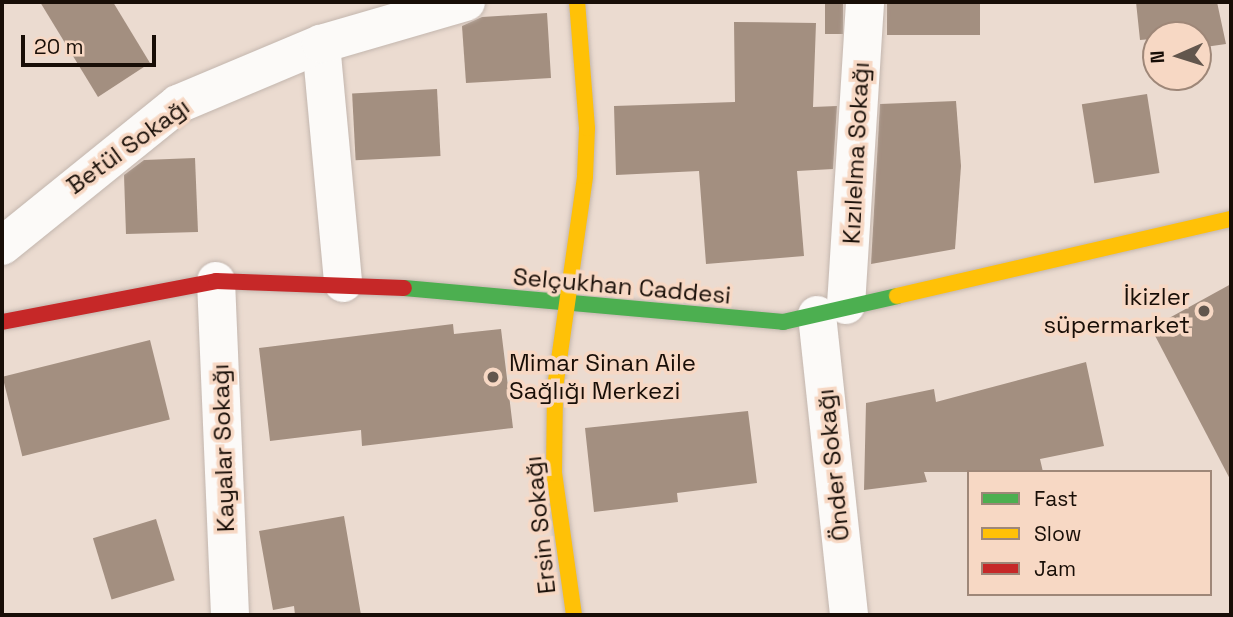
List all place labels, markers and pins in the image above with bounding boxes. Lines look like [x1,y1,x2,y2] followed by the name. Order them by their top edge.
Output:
[1043,283,1190,339] place label: İkizler süpermarket
[1196,303,1212,319] marker: İkizler süpermarket
[509,349,696,405] place label: Mimar Sinan Aile Sağlığı Merkezi
[483,367,503,387] marker: Mimar Sinan Aile Sağlığı Merkezi

